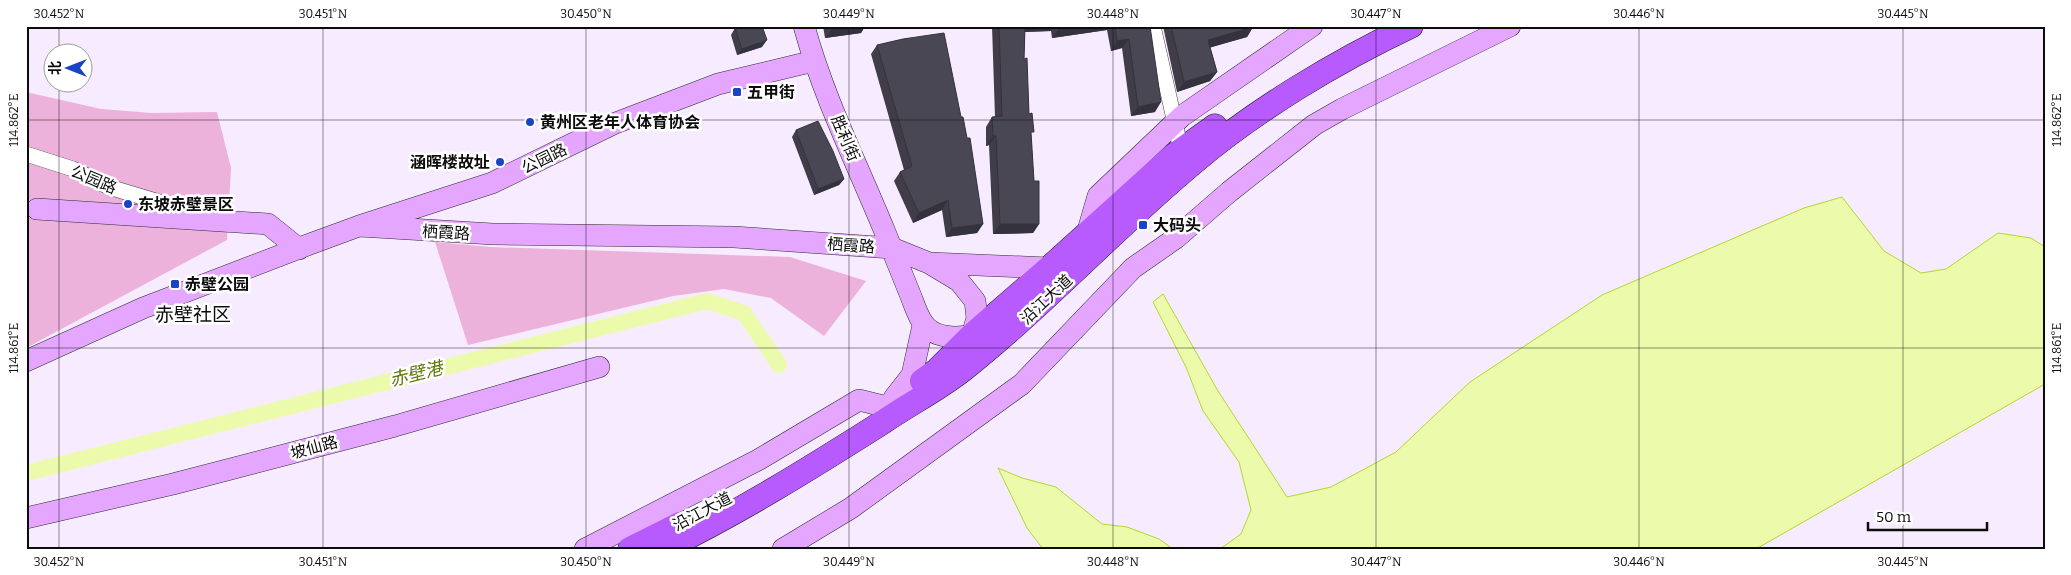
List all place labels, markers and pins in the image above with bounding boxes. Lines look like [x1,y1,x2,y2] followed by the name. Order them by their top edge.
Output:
[747,83,795,102] place label: 五甲街
[731,86,743,98] marker: 五甲街
[540,113,700,132] place label: 黄州区老年人体育协会
[524,116,536,128] marker: 黄州区老年人体育协会
[410,153,490,172] place label: 涵晖楼故址
[494,156,506,168] marker: 涵晖楼故址
[138,195,234,214] place label: 东坡赤壁景区
[122,198,134,210] marker: 东坡赤壁景区
[1153,216,1201,235] place label: 大码头
[1137,219,1149,231] marker: 大码头
[185,275,249,294] place label: 赤壁公园
[169,278,181,290] marker: 赤壁公园

